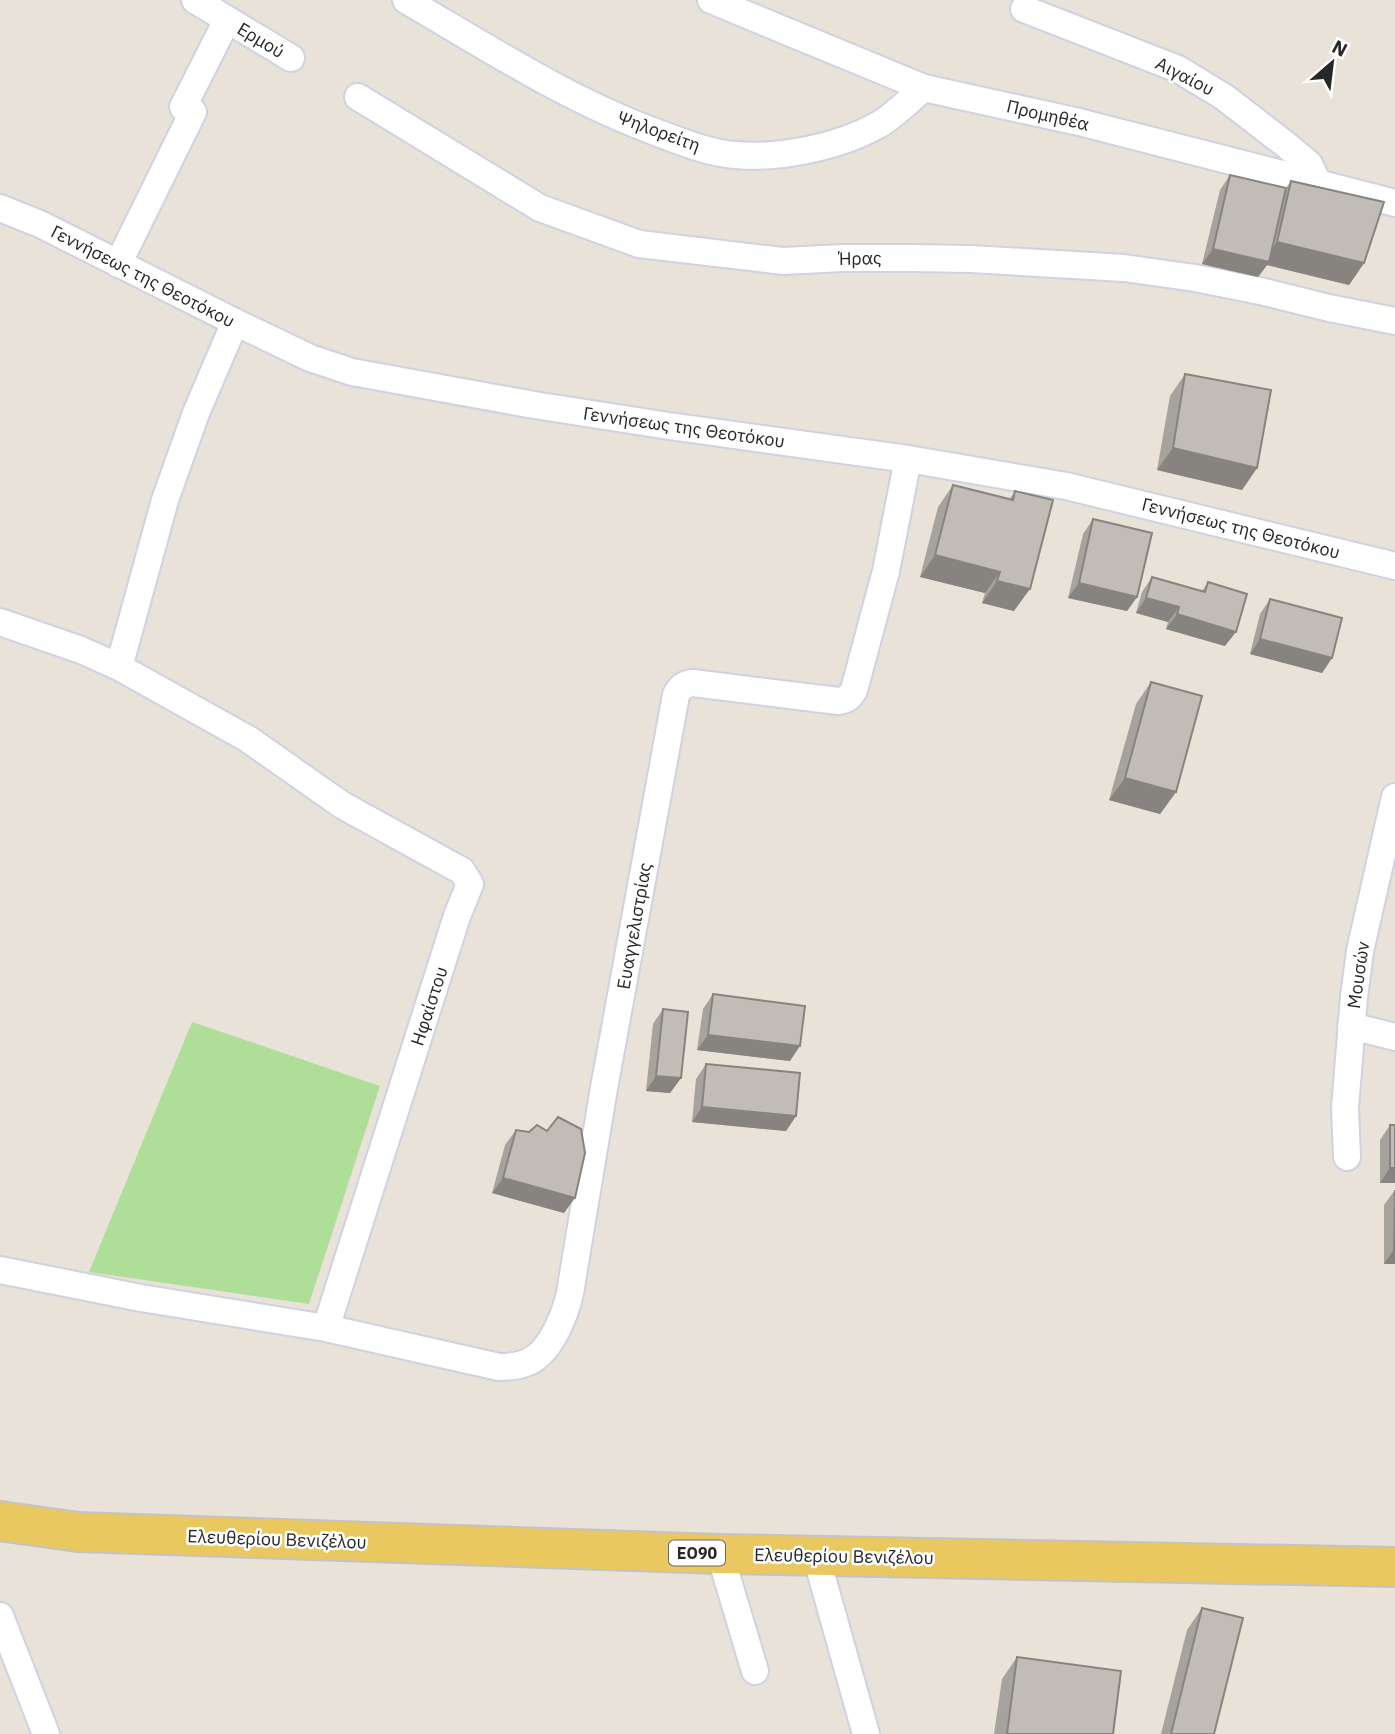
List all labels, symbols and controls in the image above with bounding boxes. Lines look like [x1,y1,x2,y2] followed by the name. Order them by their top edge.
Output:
[233,17,289,63] street label: Ερμού
[1297,28,1367,98] north arrow
[1328,34,1352,62] text: N
[1152,52,1218,100] street label: Αιγαίου
[1004,94,1092,136] street label: Προμηθέα
[614,105,704,157] street label: Ψηλορείτη
[47,220,239,332] street label: Γεννήσεως της Θεοτόκου
[837,246,882,270] street label: Ήρας
[582,401,786,453] street label: Γεννήσεως της Θεοτόκου
[1140,492,1342,564] street label: Γεννήσεως της Θεοτόκου
[612,861,657,991] street label: Ευαγγελιστρίας
[1342,940,1374,1010] street label: Μουσών
[405,964,453,1048] street label: Ηφαίστου
[187,1524,367,1554] street label: Ελευθερίου Βενιζέλου
[669,1540,725,1566] road number: ΕΟ90
[754,1543,934,1569] street label: Ελευθερίου Βενιζέλου

